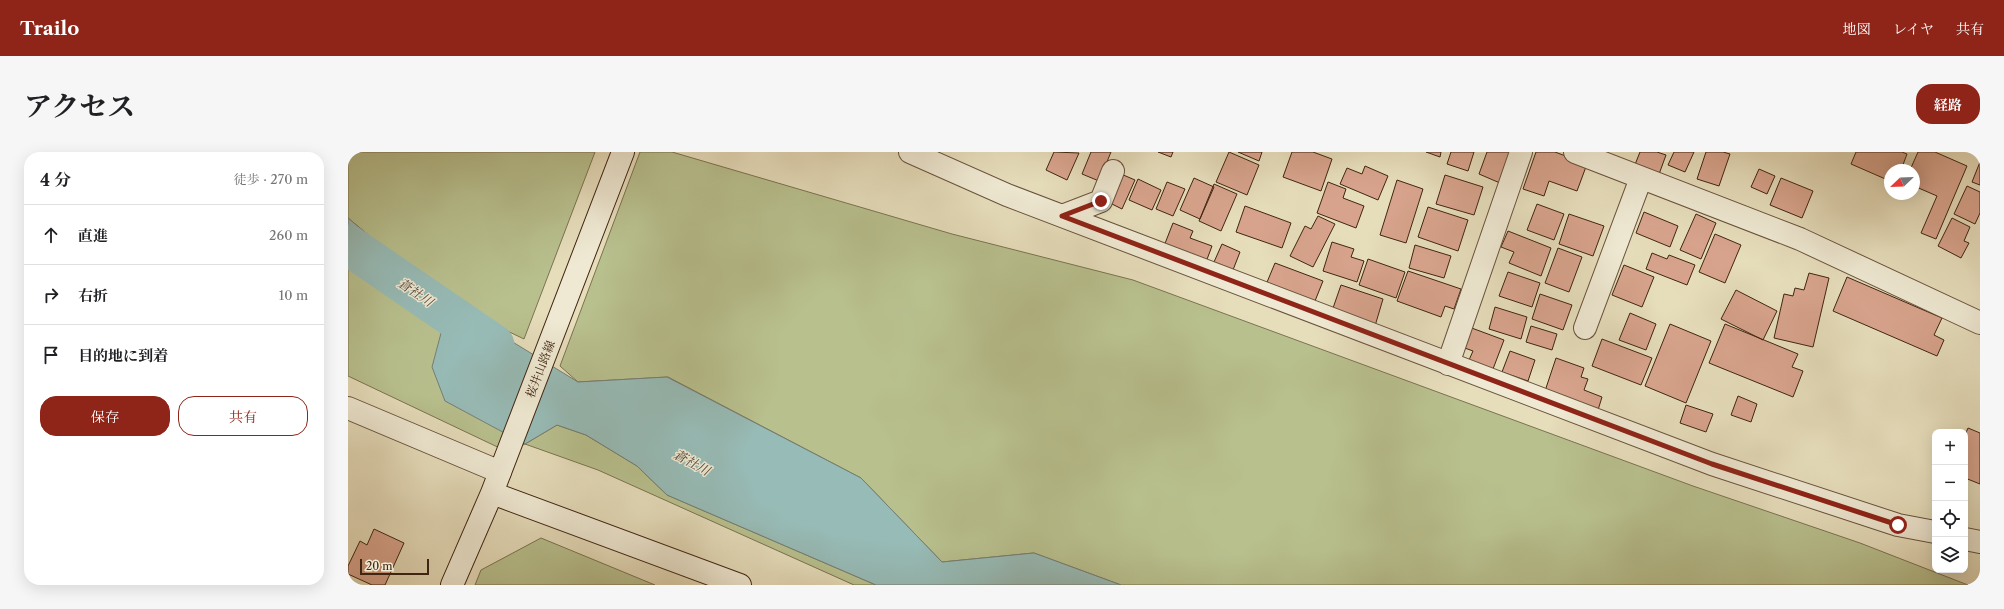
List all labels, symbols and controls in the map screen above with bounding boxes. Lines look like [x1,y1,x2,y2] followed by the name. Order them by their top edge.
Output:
[20,17,79,40] text: Trailo
[1843,20,1871,38] text: 地図
[1893,20,1934,38] text: レイヤ
[1956,20,1984,38] text: 共有
[1916,84,1980,124] button: 経路
[24,89,135,123] text: アクセス
[1884,164,1920,200] north arrow
[40,170,71,190] text: 4 分
[234,171,308,187] text: 徒歩 · 270 m
[1092,192,1110,210] route end
[40,224,62,246] icon: ahead
[78,226,108,245] text: 直進
[269,227,308,243] text: 260 m
[395,274,438,311] water label: 蒼社川
[40,284,62,306] icon: right
[78,286,108,305] text: 右折
[279,287,308,303] text: 10 m
[522,338,558,400] street label: 桜井山路線
[40,344,62,366] icon: arrive
[78,346,168,365] text: 目的地に到着
[40,396,170,436] button: 保存
[178,396,308,436] button: 共有
[1932,429,1968,573] map controls
[1932,429,1968,465] button: +
[671,446,715,479] water label: 蒼社川
[1932,465,1968,501] button: −
[1932,501,1968,537] button: locate
[1889,516,1907,534] route start
[1932,537,1968,573] button: layers
[360,557,429,576] scale bar
[366,559,392,573] text: 20 m

